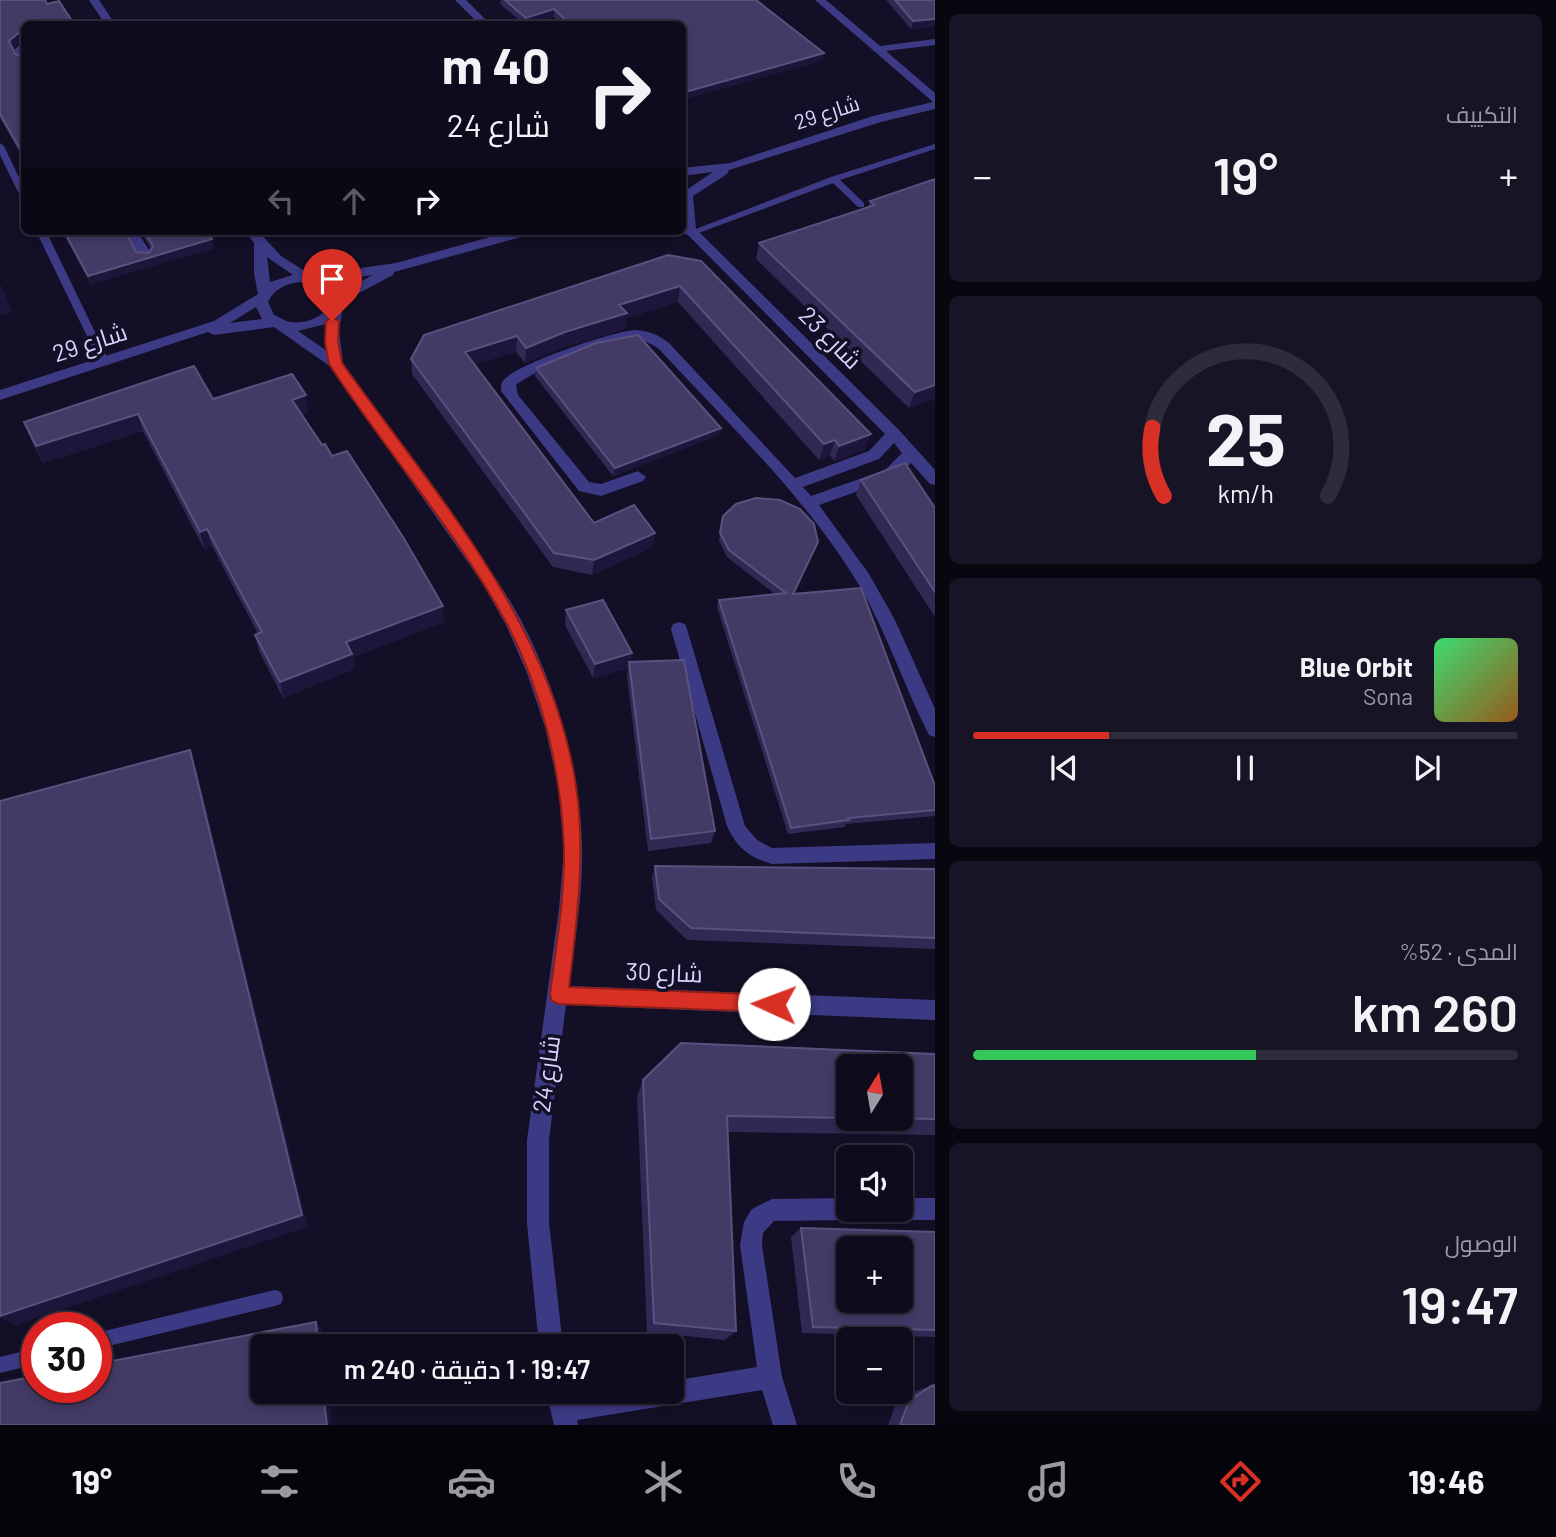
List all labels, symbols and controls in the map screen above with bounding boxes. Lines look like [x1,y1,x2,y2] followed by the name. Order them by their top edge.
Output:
[442,35,550,94] text: 40 m
[574,49,665,140] icon: right
[791,89,863,137] street label: شارع 29
[1446,100,1518,128] text: التكييف
[447,105,550,143] text: شارع 24
[1213,143,1278,205] text: 19°
[973,152,992,198] text: −
[1499,152,1518,198] text: +
[262,182,300,220] icon: left
[335,182,373,220] icon: ahead
[408,182,446,220] icon: right
[302,249,362,321] pin
[313,260,351,298] icon: arrive
[792,300,868,376] street label: شارع 23
[49,316,131,370] street label: شارع 29
[1205,394,1286,482] text: 25
[1217,478,1274,508] text: km/h
[1300,651,1413,682] text: Blue Orbit
[1363,682,1413,710] text: Sona
[1045,749,1083,787] icon: previous
[1226,749,1264,787] icon: pause
[1408,749,1446,787] icon: next
[1399,937,1518,965] text: المدى · 52%
[625,956,703,990] street label: شارع 30
[737,967,811,1041] position arrow
[1352,980,1518,1042] text: 260 km
[526,1033,568,1115] street label: شارع 24
[836,1054,914,1130] north arrow
[836,1054,913,1404] map controls
[836,1145,913,1222] button: sound
[1445,1229,1518,1257] text: الوصول
[836,1236,913,1313] button: +
[1401,1272,1518,1334] text: 19:47
[21,1312,112,1403] speed limit sign: 30
[836,1327,913,1404] button: −
[344,1353,590,1384] text: 19:47 · 1 دقيقة · 240 m
[255,1457,304,1506] icon: filters
[447,1457,496,1506] icon: car
[639,1457,688,1506] icon: climate
[832,1457,881,1506] icon: phone
[1024,1457,1073,1506] icon: music
[1216,1457,1265,1506] icon: directions
[72,1462,112,1500] text: 19°
[1408,1462,1484,1500] text: 19:46

